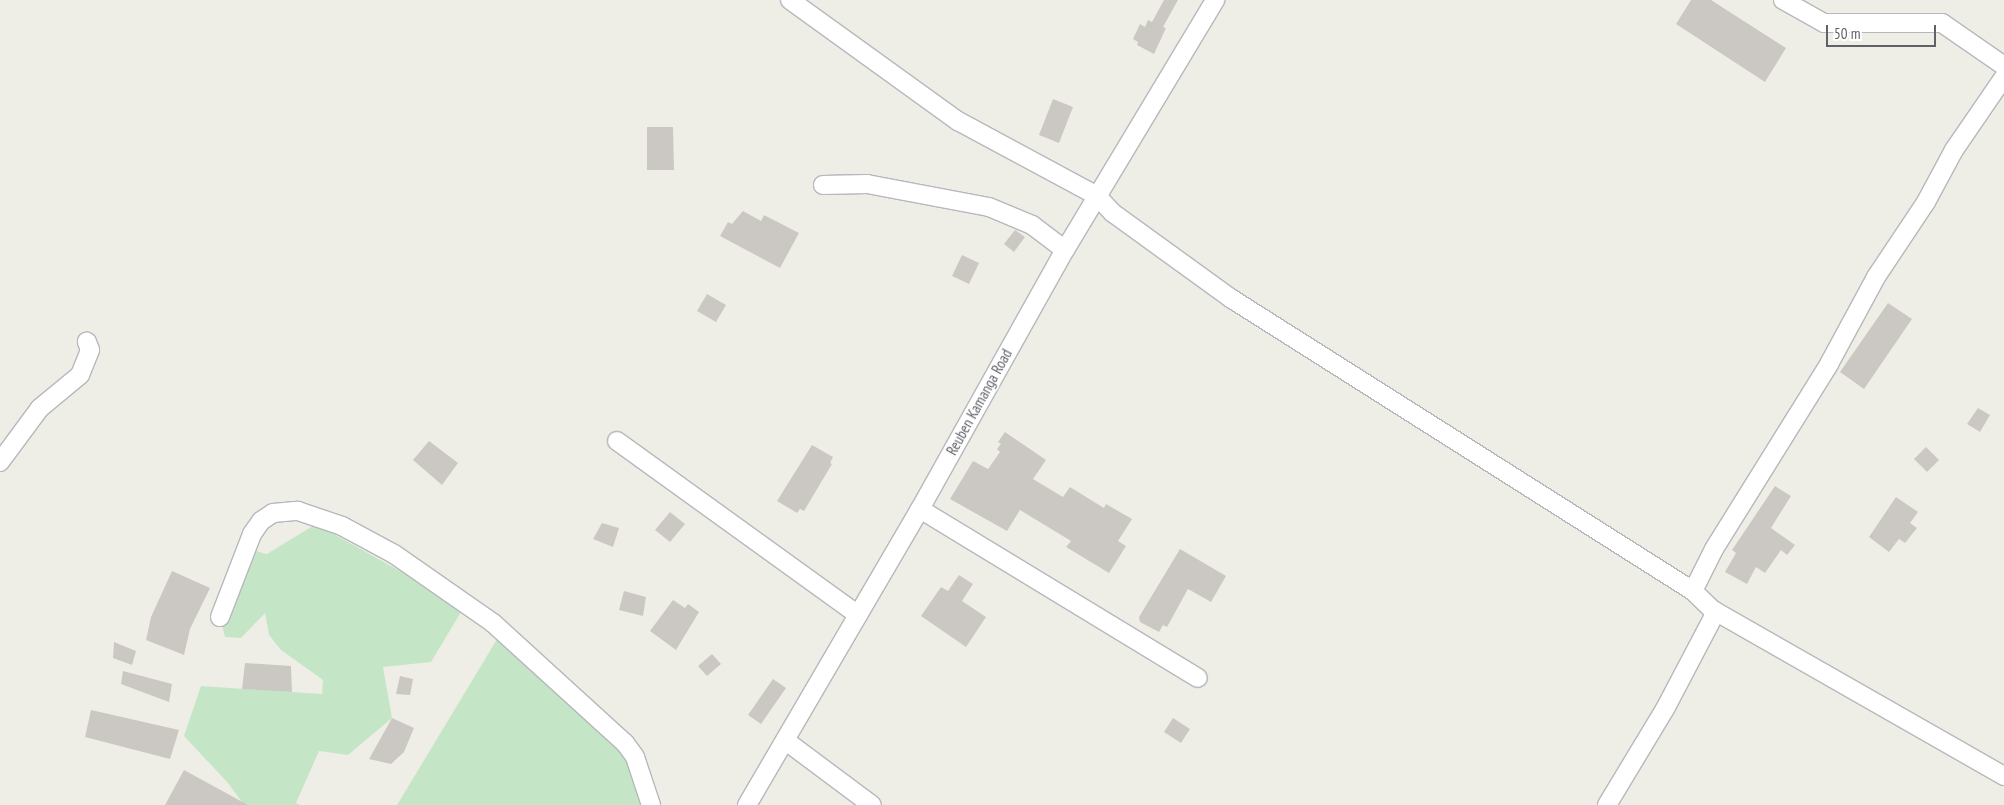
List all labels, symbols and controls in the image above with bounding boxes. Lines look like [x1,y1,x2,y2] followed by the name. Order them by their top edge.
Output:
[1829,15,1939,47] scale bar
[1834,24,1860,43] text: 50 m
[942,346,1016,458] street label: Reuben Kamanga Road

